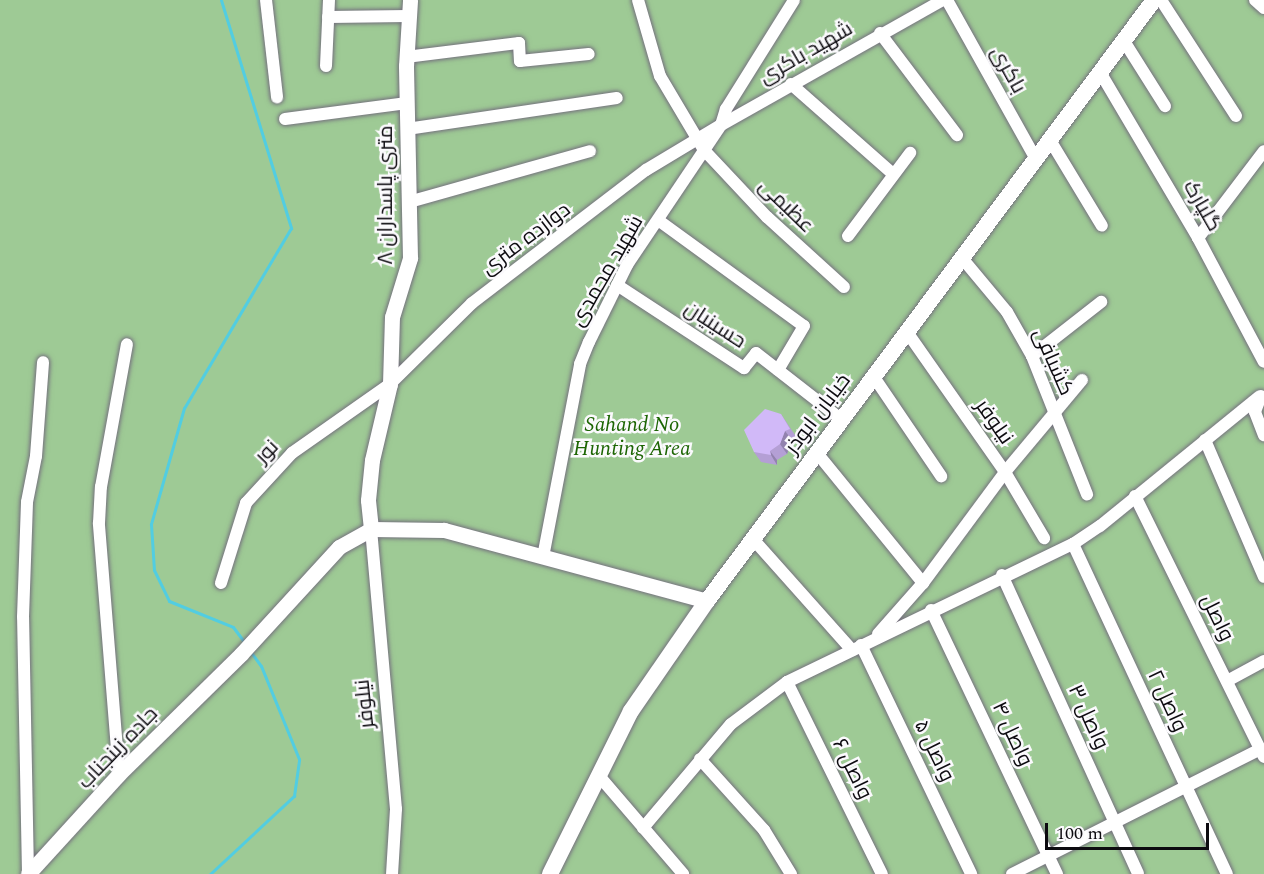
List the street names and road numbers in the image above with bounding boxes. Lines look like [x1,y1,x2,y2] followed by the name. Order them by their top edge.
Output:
[755,16,857,90] street label: شهید باکری
[985,42,1031,98] street label: باکری
[373,125,399,265] street label: ۸ متری پاسداران
[753,174,819,238] street label: عظیمی
[1177,176,1227,236] street label: گلپارک
[476,197,576,281] street label: دوازده متری
[565,211,649,331] street label: شهید محمدی
[679,296,751,354] street label: حسینیان
[1027,325,1079,399] street label: کشبافی
[780,369,856,459] street label: خیابان ابوذر
[970,395,1018,449] street label: نیلوفر
[250,435,284,469] street label: نور
[1195,590,1239,646] street label: واصل
[1142,666,1192,736] street label: واصل ۲
[350,678,380,730] street label: نیلوفر
[1062,681,1114,753] street label: واصل ۳
[986,698,1038,770] street label: واصل ۴
[73,702,163,794] street label: جاده زینجناب
[908,716,960,786] street label: واصل ۵
[827,735,877,803] street label: واصل ۶

